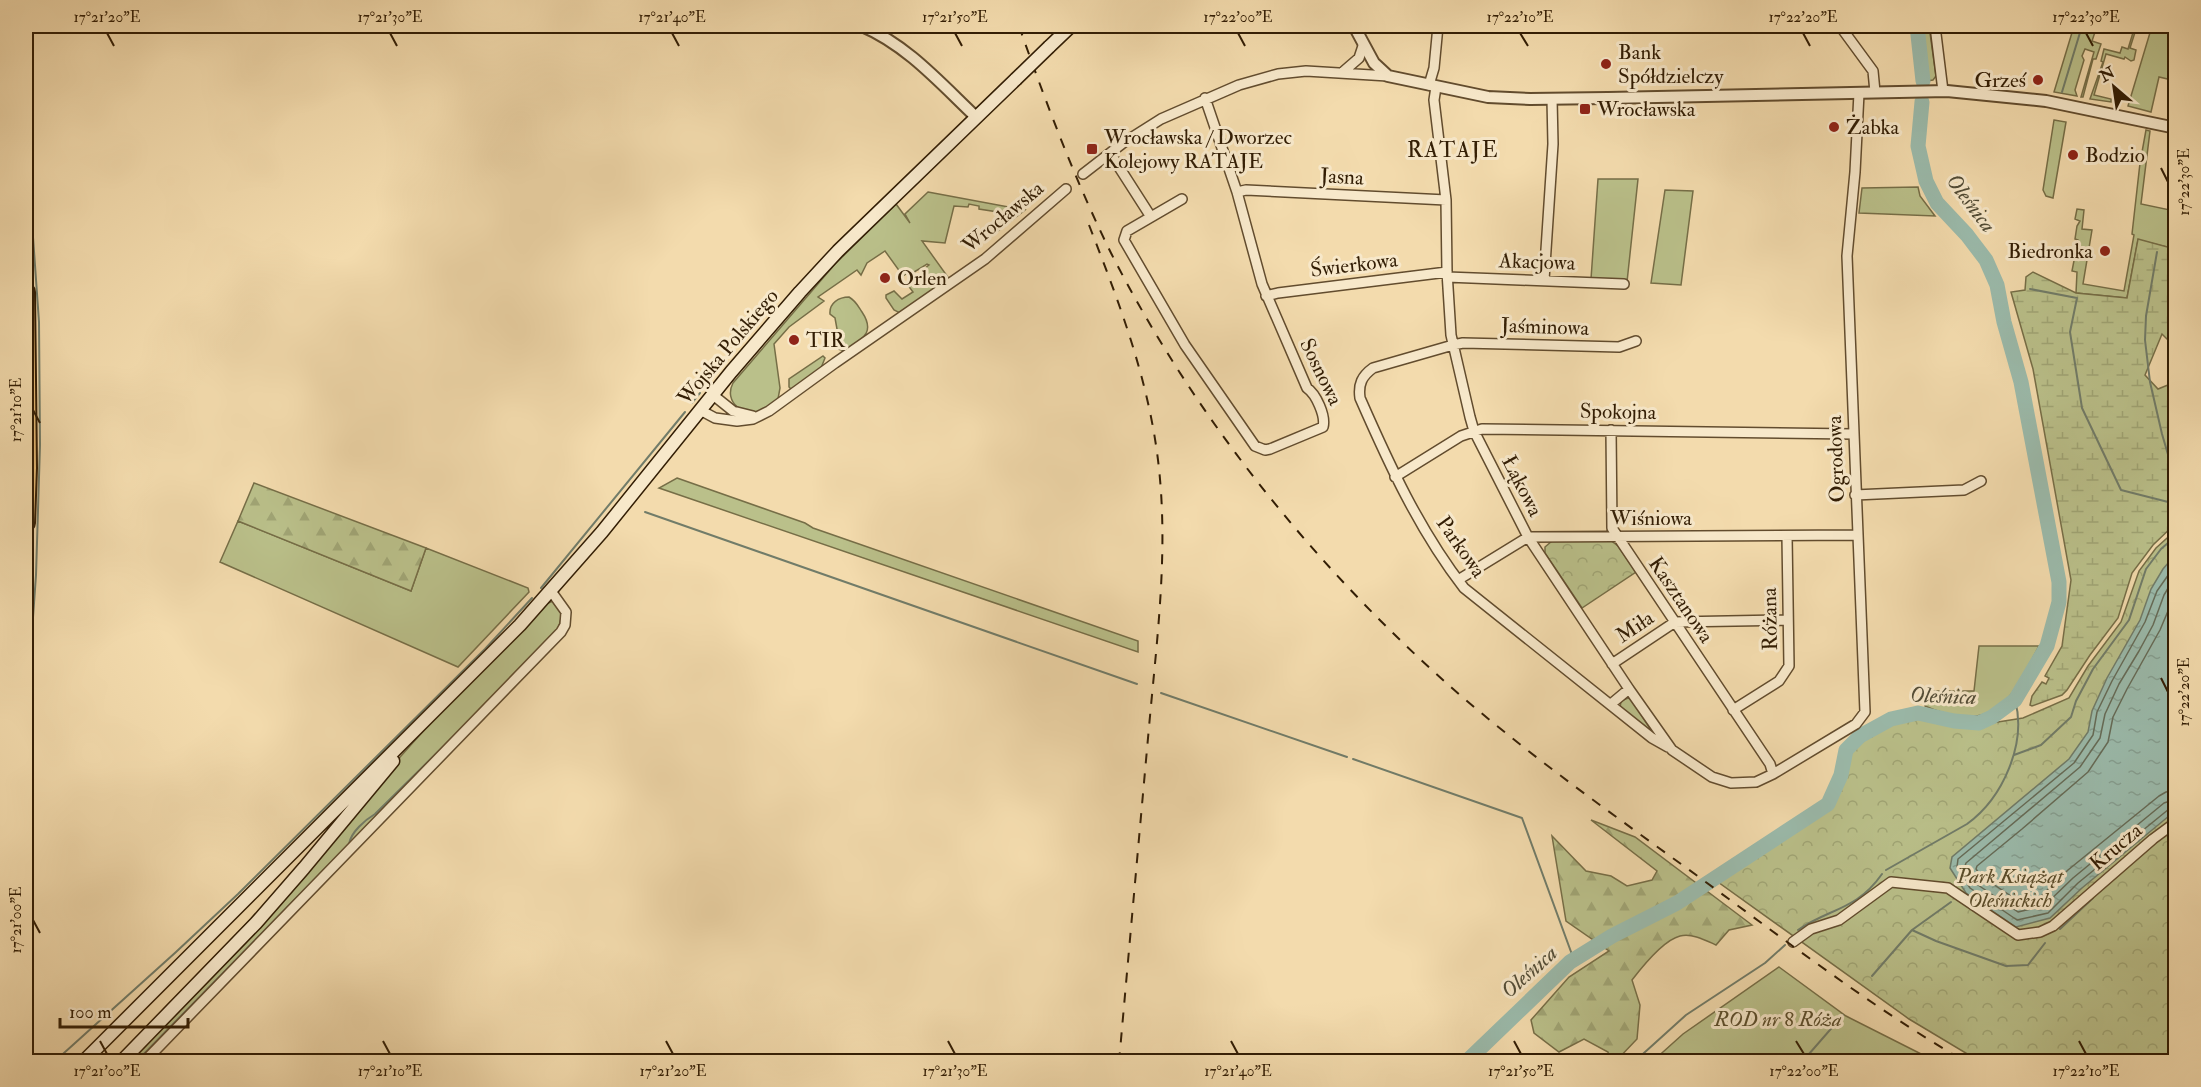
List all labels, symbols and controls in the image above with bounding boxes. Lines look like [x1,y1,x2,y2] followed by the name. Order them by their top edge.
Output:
[74,8,141,27] text: 17°21'20"E
[357,8,423,27] text: 17°21'30"E
[638,8,706,27] text: 17°21'40"E
[922,8,988,27] text: 17°21'50"E
[1203,8,1273,27] text: 17°22'00"E
[1487,8,1554,27] text: 17°22'10"E
[1768,8,1838,27] text: 17°22'20"E
[2052,8,2120,27] text: 17°22'30"E
[1618,39,1724,90] place label: Bank Spółdzielczy
[1599,57,1613,71] marker: Bank Spółdzielczy
[2084,57,2144,117] north arrow
[2095,62,2119,87] text: N
[1974,67,2027,94] place label: Grześ
[2031,73,2045,87] marker: Grześ
[1596,96,1696,123] place label: Wrocławska
[1578,102,1592,116] marker: Wrocławska
[1846,114,1899,141] place label: Żabka
[1827,120,1841,134] marker: Żabka
[1103,124,1292,175] place label: Wrocławska / Dworzec Kolejowy RATAJE
[1407,136,1499,164] district label: RATAJE
[1085,142,1099,156] marker: Wrocławska / Dworzec Kolejowy RATAJE
[2085,142,2145,169] place label: Bodzio
[2066,148,2080,162] marker: Bodzio
[2175,148,2194,216] text: 17°22'30"E
[1319,162,1365,192] street label: Jasna
[1940,168,2002,238] water label: Oleśnica
[956,175,1050,260] street label: Wrocławska
[2008,238,2093,265] place label: Biedronka
[2098,244,2112,258] marker: Biedronka
[1309,246,1400,284] street label: Świerkowa
[1497,247,1576,277] street label: Akacjowa
[897,265,947,292] place label: Orlen
[878,271,892,285] marker: Orlen
[671,283,785,411] street label: Wojska Polskiego
[1500,312,1590,342] street label: Jaśminowa
[806,327,846,354] place label: TIR
[787,333,801,347] marker: TIR
[1293,334,1349,410] street label: Sosnowa
[7,377,26,442] text: 17°21'10"E
[1580,398,1657,426] street label: Spokojna
[1821,415,1851,503] street label: Ogrodowa
[1495,451,1549,521] street label: Łąkowa
[1609,505,1692,532] street label: Wiśniowa
[1430,511,1492,583] street label: Parkowa
[1642,552,1720,649] street label: Kasztanowa
[1756,587,1784,651] street label: Różana
[1611,604,1659,649] street label: Miła
[2175,657,2194,727] text: 17°22'20"E
[1909,681,1977,711] water label: Oleśnica
[2084,817,2148,877] street label: Krucza
[1956,863,2064,914] park label: Park Książąt Oleśnickich
[7,886,26,954] text: 17°21'00"E
[1495,939,1563,1005] water label: Oleśnica
[60,991,188,1029] scale bar
[69,1001,112,1024] text: 100 m
[1713,1006,1842,1033] park label: ROD nr 8 Róża
[73,1062,141,1081] text: 17°21'00"E
[358,1062,423,1081] text: 17°21'10"E
[640,1062,707,1081] text: 17°21'20"E
[922,1062,988,1081] text: 17°21'30"E
[1204,1062,1272,1081] text: 17°21'40"E
[1488,1062,1554,1081] text: 17°21'50"E
[1769,1062,1839,1081] text: 17°22'00"E
[2053,1062,2120,1081] text: 17°22'10"E

